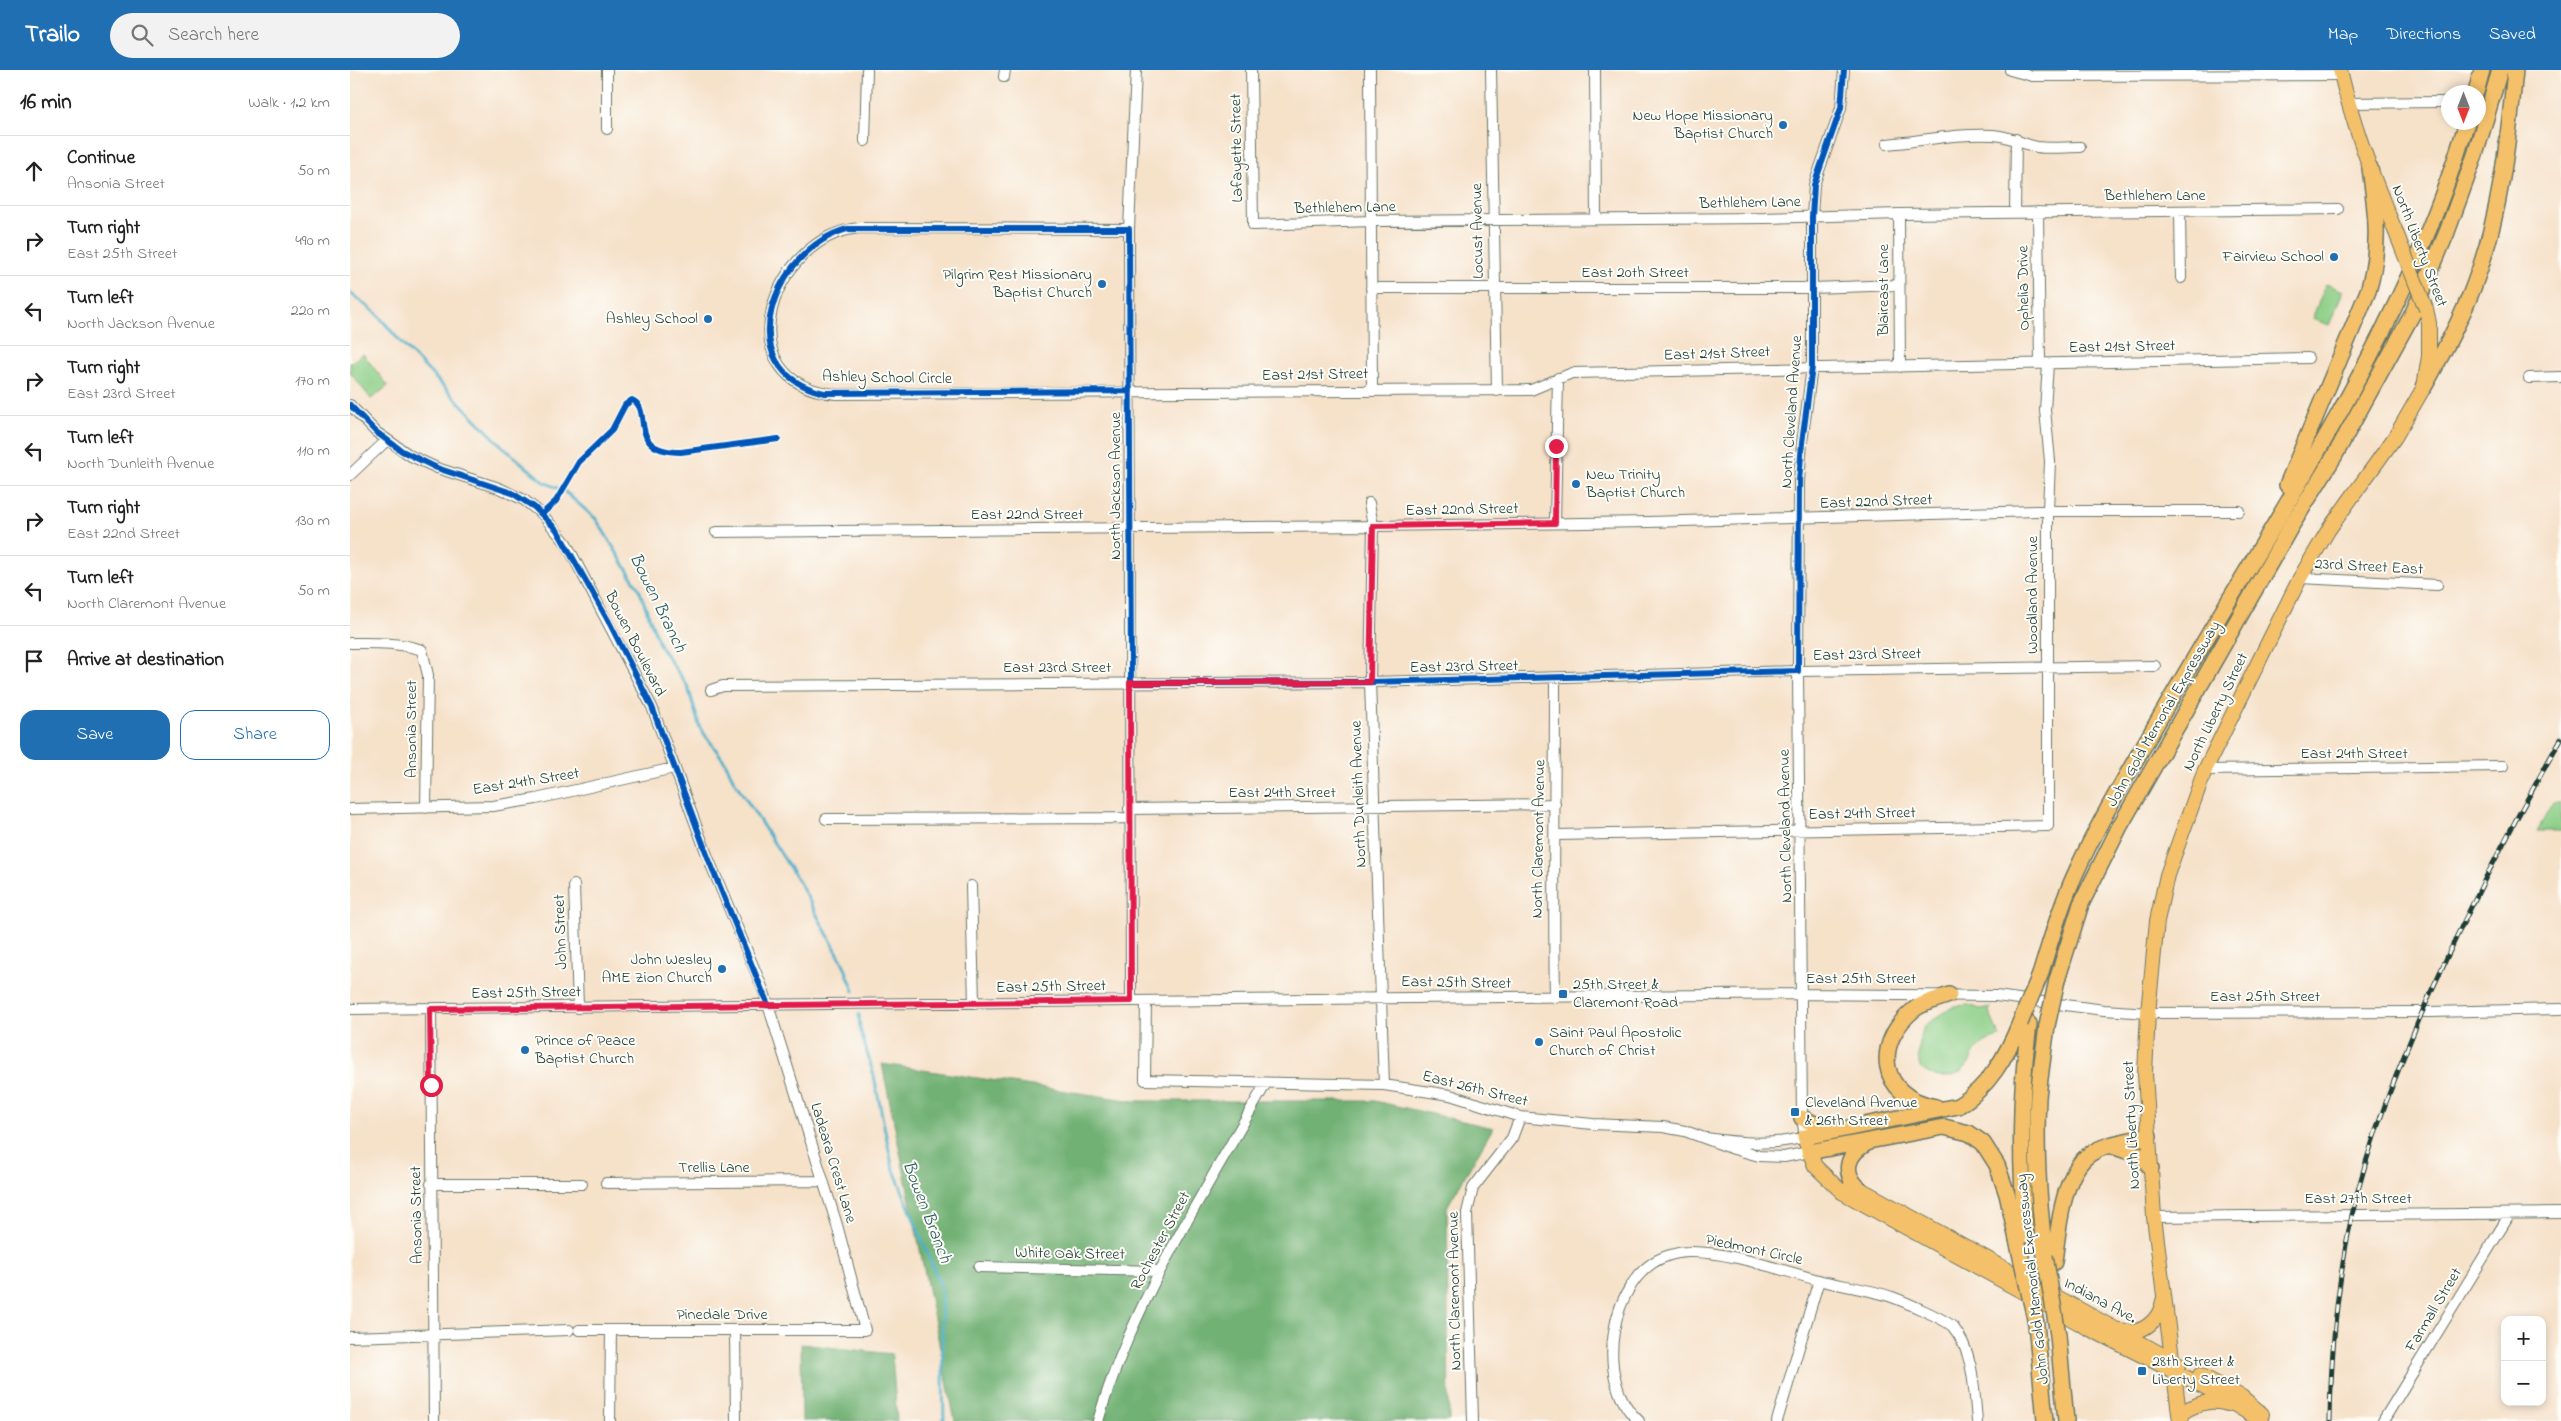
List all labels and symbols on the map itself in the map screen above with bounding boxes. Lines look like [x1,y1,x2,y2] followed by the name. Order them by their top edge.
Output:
[2441,85,2486,130] north arrow
[1224,93,1250,203] street label: Lafayette Street
[1633,104,1773,146] place label: New Hope Missionary Baptist Church
[1777,119,1789,131] marker: New Hope Missionary Baptist Church
[2385,181,2454,311] street label: North Liberty Street
[1465,182,1491,279] street label: Locust Avenue
[2103,184,2207,208] street label: Bethlehem Lane
[1698,190,1802,216] street label: Bethlehem Lane
[1293,195,1397,221] street label: Bethlehem Lane
[1872,243,1896,337] street label: Blaireast Lane
[2011,244,2037,331] street label: Ophelia Drive
[2222,245,2324,269] place label: Fairview School
[2328,251,2340,263] marker: Fairview School
[1581,261,1690,285] street label: East 20th Street
[943,263,1092,305] place label: Pilgrim Rest Missionary Baptist Church
[1096,278,1108,290] marker: Pilgrim Rest Missionary Baptist Church
[606,307,698,331] place label: Ashley School
[702,313,714,325] marker: Ashley School
[1775,334,1809,489] street label: North Cleveland Avenue
[2068,334,2176,360] street label: East 21st Street
[1663,340,1771,368] street label: East 21st Street
[1261,362,1369,388] street label: East 21st Street
[822,365,953,391] street label: Ashley School Circle
[1104,411,1128,560] street label: North Jackson Avenue
[1545,435,1568,458] route end
[1585,463,1685,505] place label: New Trinity Baptist Church
[1570,478,1582,490] marker: New Trinity Baptist Church
[1819,488,1933,516] street label: East 22nd Street
[1405,497,1519,523] street label: East 22nd Street
[971,503,1084,527] street label: East 22nd Street
[2021,535,2045,654] street label: Woodland Avenue
[622,549,692,657] water label: Bowen Branch
[2314,552,2425,582] street label: 23rd Street East
[598,586,672,701] street label: Bowen Boulevard
[2101,616,2227,812] street label: John Gold Memorial Expressway
[1812,642,1922,668] street label: East 23rd Street
[2177,648,2255,775] street label: North Liberty Street
[1409,654,1519,680] street label: East 23rd Street
[1003,656,1112,680] street label: East 23rd Street
[400,679,424,778] street label: Ansonia Street
[1344,719,1374,868] street label: North Dunleith Avenue
[2300,742,2408,766] street label: East 24th Street
[1773,748,1799,903] street label: North Cleveland Avenue
[1526,758,1552,919] street label: North Claremont Avenue
[471,762,582,802] street label: East 24th Street
[1228,781,1336,805] street label: East 24th Street
[1808,801,1917,827] street label: East 24th Street
[548,893,574,970] street label: John Street
[601,948,712,990] place label: John Wesley AME Zion Church
[716,963,728,975] marker: John Wesley AME Zion Church
[1806,967,1917,991] street label: East 25th Street
[1401,970,1512,996] street label: East 25th Street
[1573,973,1678,1015] place label: 25th Street & Claremont Road
[996,974,1107,1000] street label: East 25th Street
[471,980,582,1006] street label: East 25th Street
[2210,985,2321,1009] street label: East 25th Street
[1557,988,1569,1000] marker: 25th Street & Claremont Road
[1549,1021,1683,1063] place label: Saint Paul Apostolic Church of Christ
[534,1029,636,1071] place label: Prince of Peace Baptist Church
[1533,1036,1545,1048] marker: Saint Paul Apostolic Church of Christ
[519,1044,531,1056] marker: Prince of Peace Baptist Church
[2117,1059,2147,1190] street label: North Liberty Street
[1420,1064,1531,1114] street label: East 26th Street
[420,1074,443,1097] route start
[1805,1091,1918,1133] place label: Cleveland Avenue & 26th Street
[803,1100,863,1227] street label: Ladeara Crest Lane
[1789,1106,1801,1118] marker: Cleveland Avenue & 26th Street
[678,1156,750,1180] street label: Trellis Lane
[895,1157,958,1267] water label: Bowen Branch
[404,1165,430,1264] street label: Ansonia Street
[2010,1172,2056,1385] street label: John Gold Memorial Expressway
[1125,1187,1197,1295] street label: Rochester Street
[2304,1187,2412,1211] street label: East 27th Street
[1442,1210,1468,1371] street label: North Claremont Avenue
[1703,1228,1806,1272] street label: Piedmont Circle
[1015,1241,1126,1267] street label: White Oak Street
[2399,1263,2469,1358] street label: Farmall Street
[2059,1272,2141,1330] street label: Indiana Ave.
[676,1303,768,1327] street label: Pinedale Drive
[2152,1350,2241,1392] place label: 28th Street & Liberty Street
[2136,1365,2148,1377] marker: 28th Street & Liberty Street

